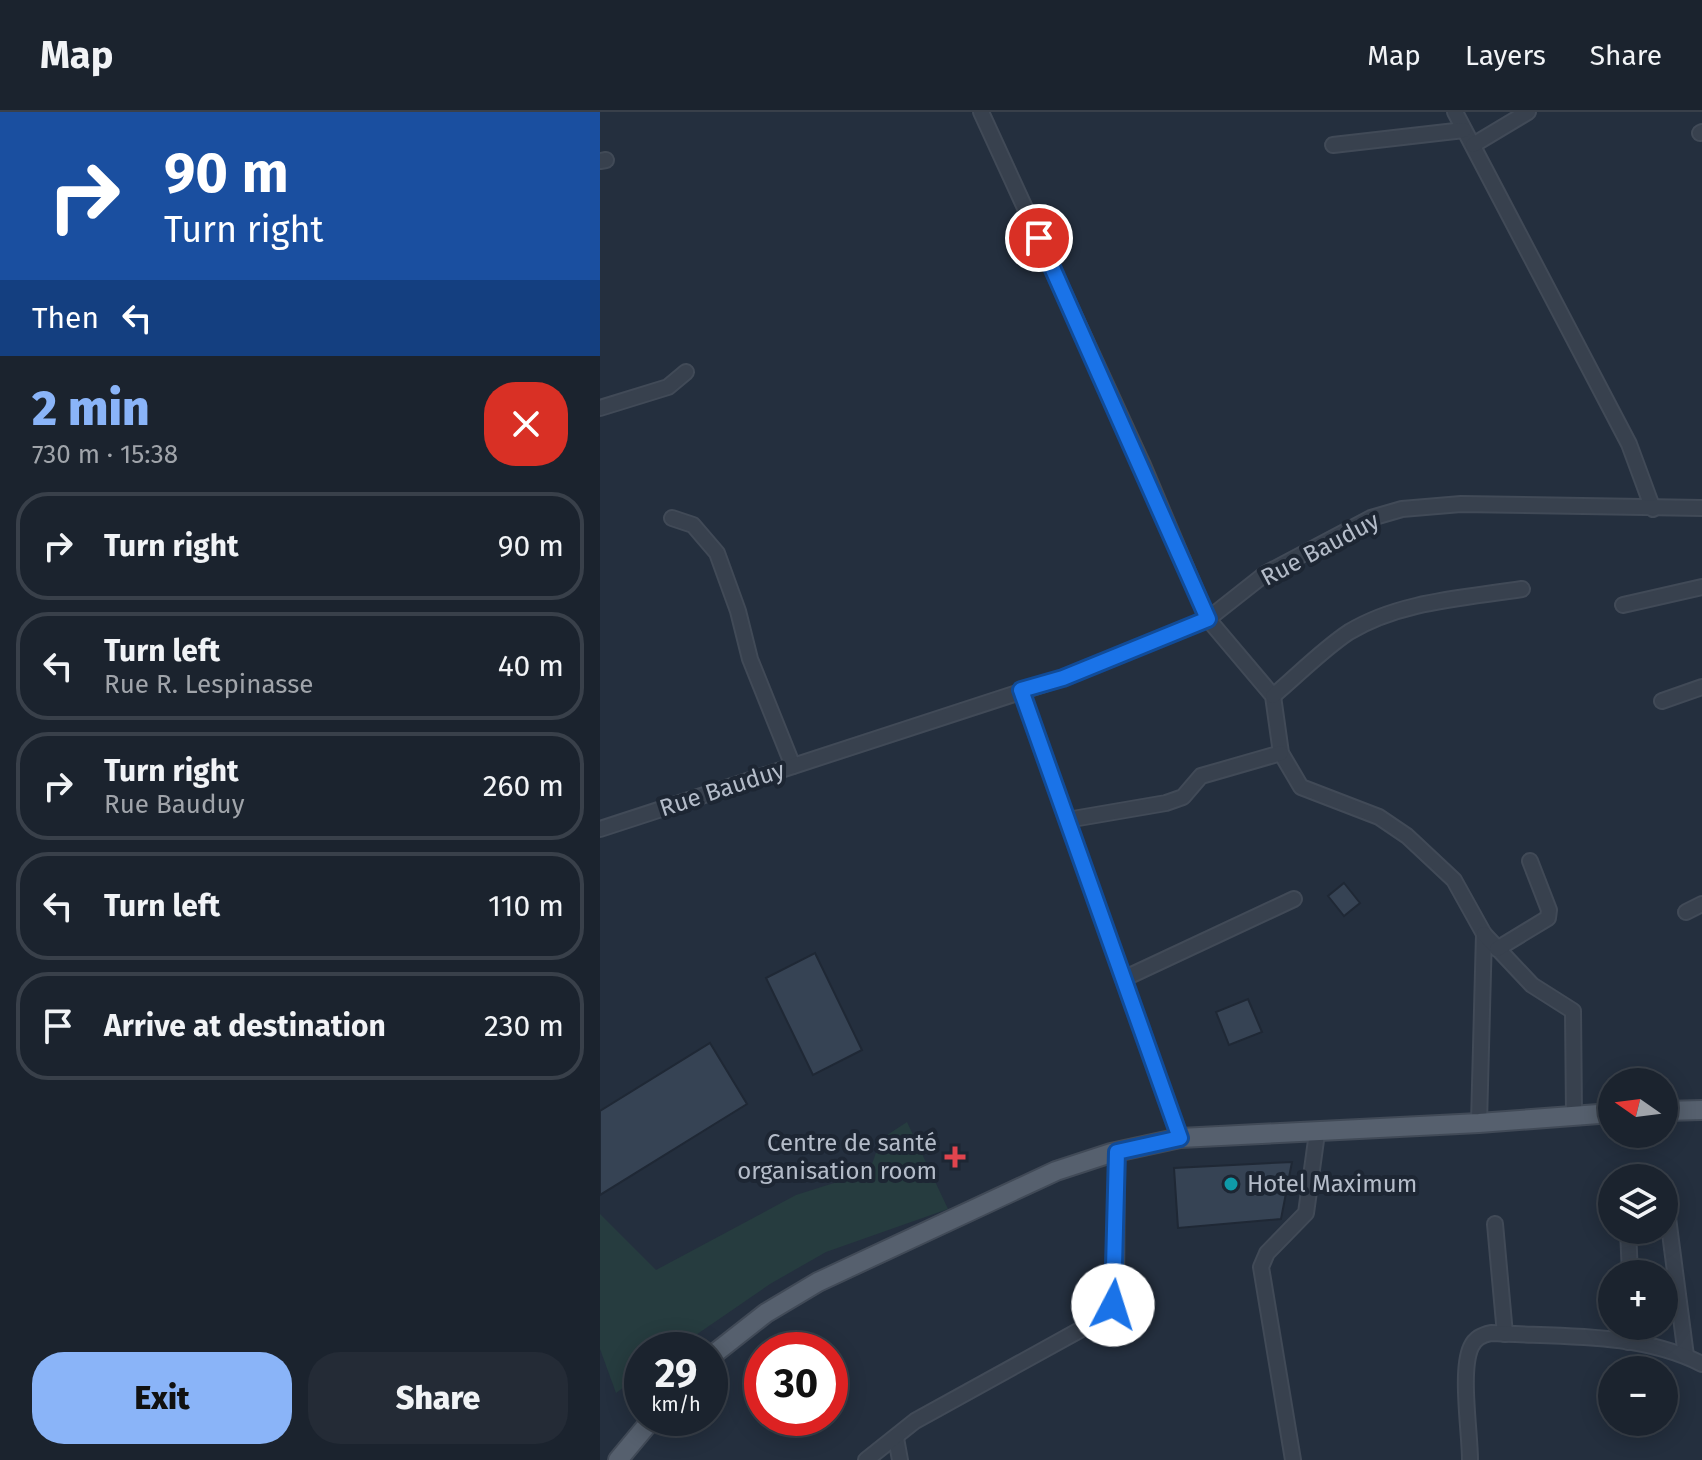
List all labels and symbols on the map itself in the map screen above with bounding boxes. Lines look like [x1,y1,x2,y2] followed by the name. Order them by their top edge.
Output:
[1005,204,1073,272] pin
[1256,506,1384,592] street label: Rue Bauduy
[656,756,788,822] street label: Rue Bauduy
[1598,1068,1678,1148] north arrow
[737,1129,937,1185] place label: Centre de santé organisation room
[944,1146,966,1168] marker: Centre de santé organisation room
[1247,1170,1417,1198] place label: Hotel Maximum
[1222,1175,1240,1193] marker: Hotel Maximum
[1071,1263,1155,1347] position arrow
[744,1332,848,1436] speed limit sign: 30

